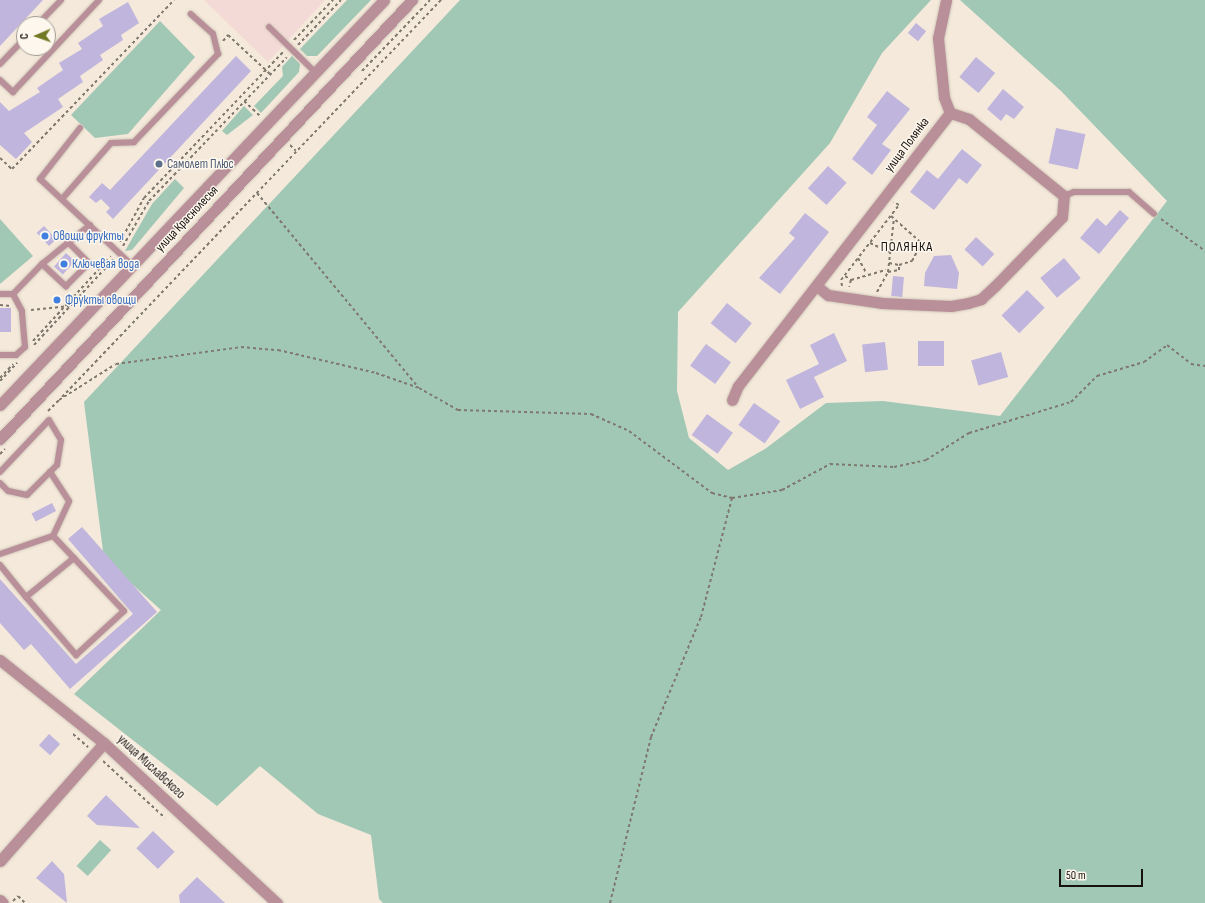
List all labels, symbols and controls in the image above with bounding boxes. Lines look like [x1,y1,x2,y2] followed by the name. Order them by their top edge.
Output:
[16,16,56,56] north arrow
[18,33,31,39] text: С
[881,115,933,175] street label: улица Полянка
[167,156,234,172] place label: Самолет Плюс
[154,159,164,169] marker: Самолет Плюс
[152,183,222,255] street label: улица Краснолесья
[53,228,124,244] place label: Овощи фрукты
[40,231,50,241] marker: Овощи фрукты
[881,239,933,255] district label: ПОЛЯНКА
[72,256,139,272] place label: Ключевая вода
[59,259,69,269] marker: Ключевая вода
[65,292,136,308] place label: Фрукты овощи
[52,295,62,305] marker: Фрукты овощи
[114,732,188,802] street label: улица Миславского
[1061,861,1145,887] scale bar
[1066,868,1086,883] text: 50 m

